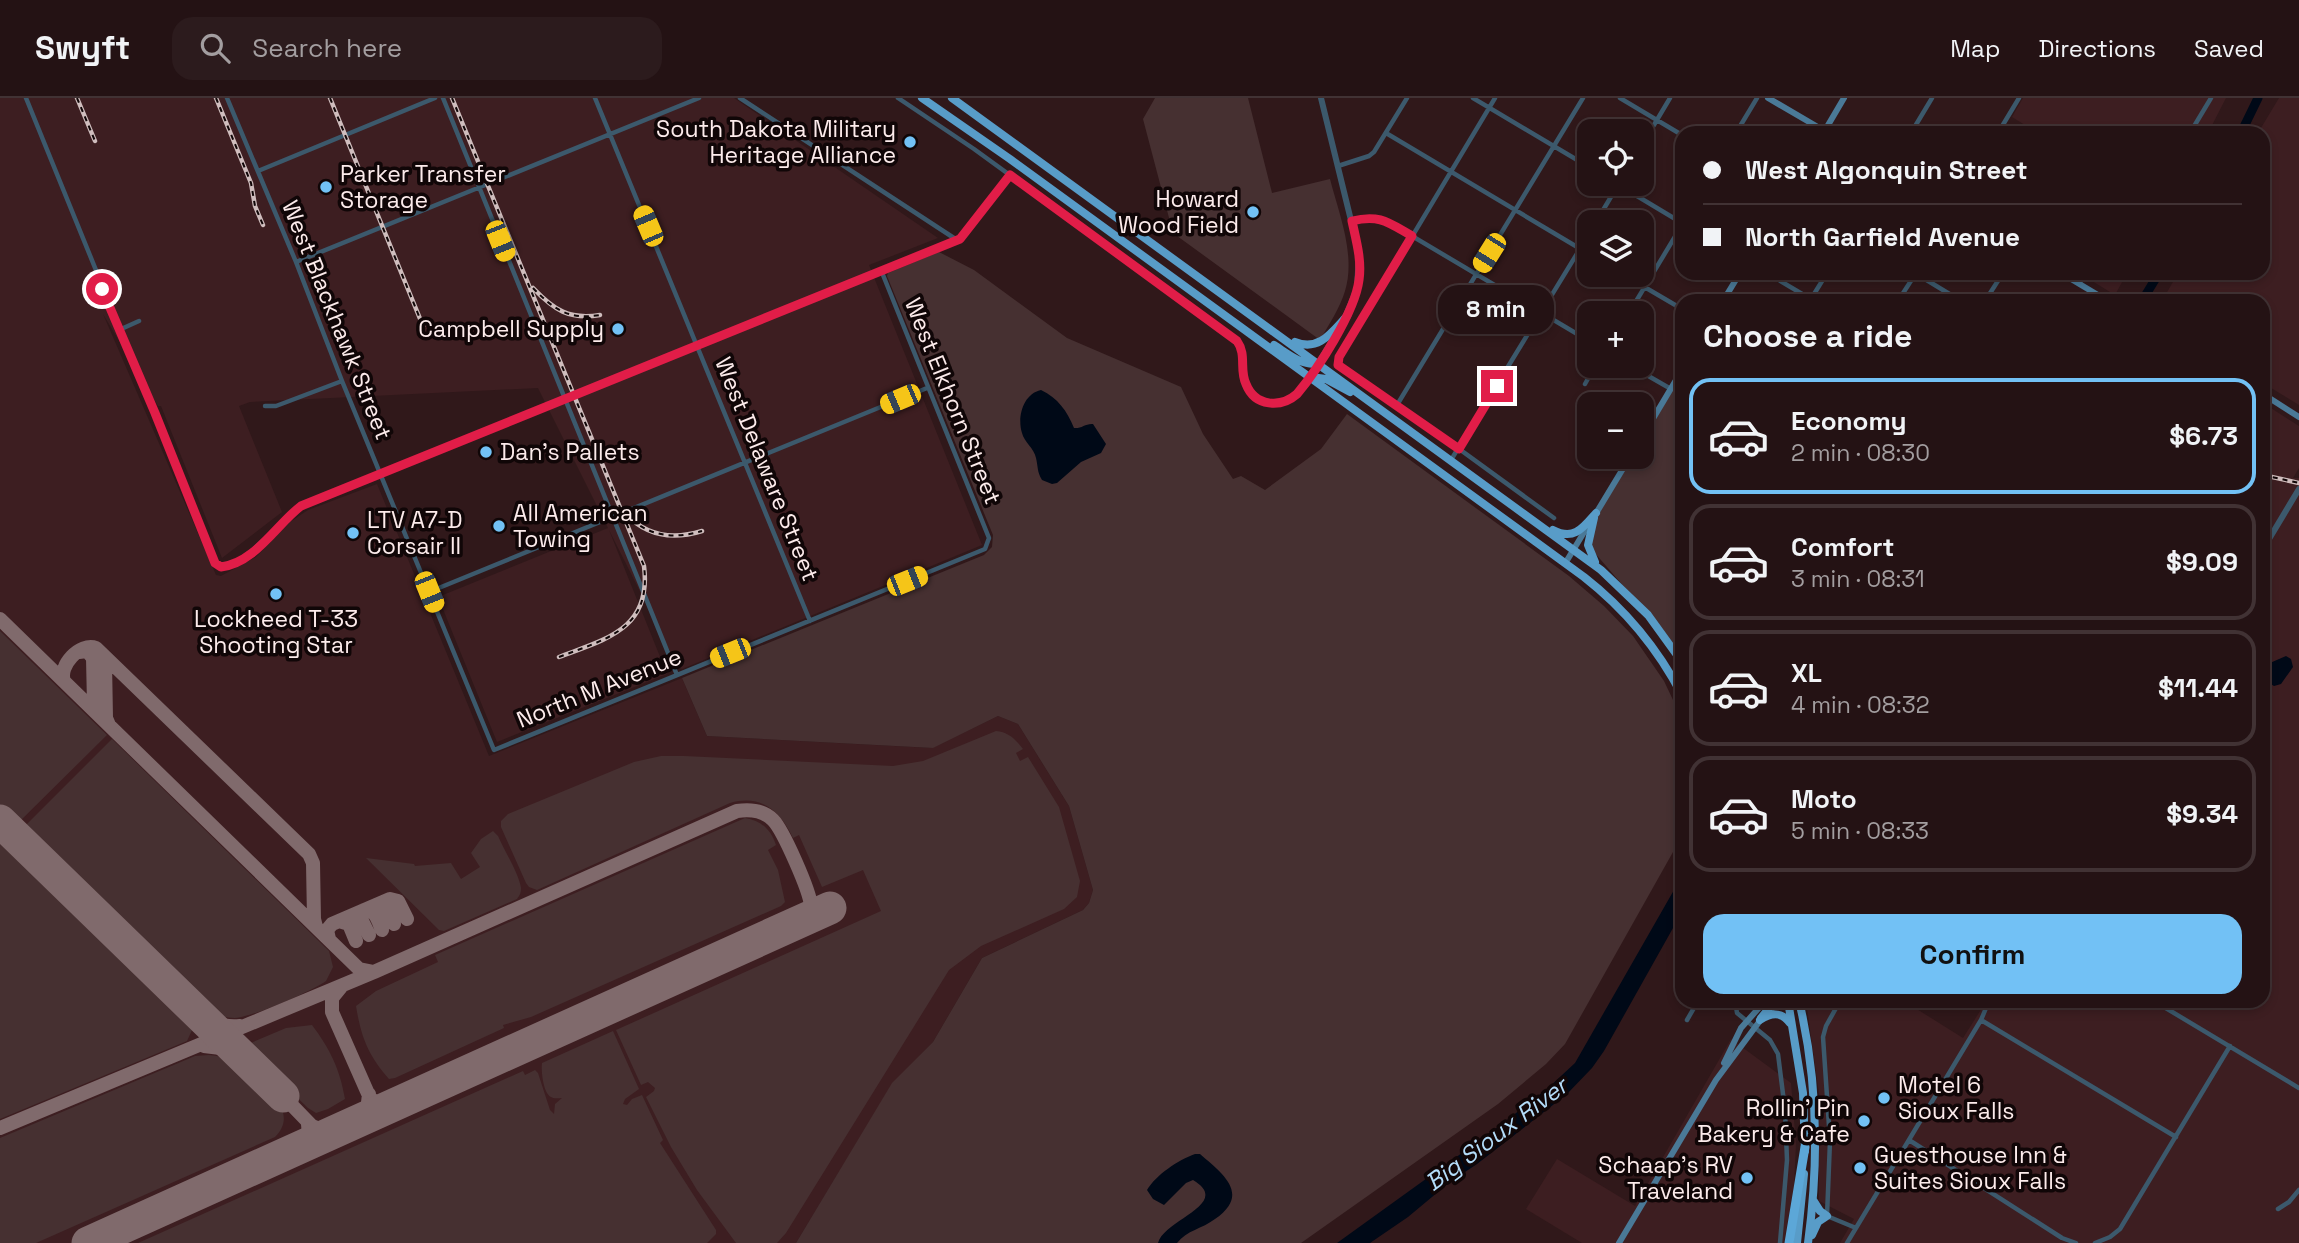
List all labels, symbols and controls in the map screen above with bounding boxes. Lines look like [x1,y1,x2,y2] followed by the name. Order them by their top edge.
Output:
[172,17,662,80] search box
[35,27,130,69] text: Swyft
[196,29,234,67] icon: search
[252,31,402,65] text: Search here
[1950,33,2000,64] text: Map
[2038,33,2156,64] text: Directions
[2194,33,2264,64] text: Saved
[656,114,896,170] place label: South Dakota Military Heritage Alliance
[1577,119,1654,469] map controls
[1577,119,1654,196] button: locate
[902,134,918,150] marker: South Dakota Military Heritage Alliance
[1745,153,2028,187] text: West Algonquin Street
[340,159,506,215] place label: Parker Transfer Storage
[318,179,334,195] marker: Parker Transfer Storage
[1118,184,1239,240] place label: Howard Wood Field
[275,196,399,444] street label: West Blackhawk Street
[631,203,666,249] car
[1245,204,1261,220] marker: Howard Wood Field
[1577,210,1654,287] button: layers
[483,218,518,264] car
[1745,220,2020,254] text: North Garfield Avenue
[1469,230,1510,276] car
[86,273,118,305] route start
[1439,285,1555,334] callout: 8 min
[898,293,1008,509] street label: West Elkhorn Street
[1466,294,1526,324] text: 8 min
[1577,301,1654,378] button: +
[418,314,604,344] place label: Campbell Supply
[1703,316,1913,356] text: Choose a ride
[610,321,626,337] marker: Campbell Supply
[708,353,826,585] street label: West Delaware Street
[1481,370,1513,402] route end
[877,381,924,417] car
[1577,392,1654,469] button: −
[1791,404,1907,438] text: Economy
[1707,405,1770,468] icon: car
[2169,419,2238,453] text: $6.73
[500,437,640,467] place label: Dan's Pallets
[1791,438,1930,468] text: 2 min · 08:30
[478,444,494,460] marker: Dan's Pallets
[513,498,648,554] place label: All American Towing
[367,505,462,561] place label: LTV A7-D Corsair II
[491,518,507,534] marker: All American Towing
[345,525,361,541] marker: LTV A7-D Corsair II
[1791,530,1894,564] text: Comfort
[1707,531,1770,594] icon: car
[2166,545,2238,579] text: $9.09
[884,563,931,599] car
[1791,564,1925,594] text: 3 min · 08:31
[412,569,447,615] car
[268,586,284,602] marker: Lockheed T-33 Shooting Star
[194,604,358,660] place label: Lockheed T-33 Shooting Star
[707,635,754,671] car
[512,641,686,735] street label: North M Avenue
[1791,656,1822,690] text: XL
[1707,657,1770,720] icon: car
[2158,671,2238,705] text: $11.44
[1791,690,1930,720] text: 4 min · 08:32
[1791,782,1857,816] text: Moto
[1707,783,1770,846] icon: car
[2166,797,2238,831] text: $9.34
[1791,816,1929,846] text: 5 min · 08:33
[1703,914,2242,994] button: Confirm
[1419,1069,1576,1198] water label: Big Sioux River
[1898,1070,2014,1126] place label: Motel 6 Sioux Falls
[1876,1090,1892,1106] marker: Motel 6 Sioux Falls
[1697,1093,1850,1149] place label: Rollin' Pin Bakery & Cafe
[1856,1113,1872,1129] marker: Rollin' Pin Bakery & Cafe
[1874,1140,2067,1196] place label: Guesthouse Inn & Suites Sioux Falls
[1598,1150,1733,1206] place label: Schaap's RV Traveland
[1852,1160,1868,1176] marker: Guesthouse Inn & Suites Sioux Falls
[1739,1170,1755,1186] marker: Schaap's RV Traveland

